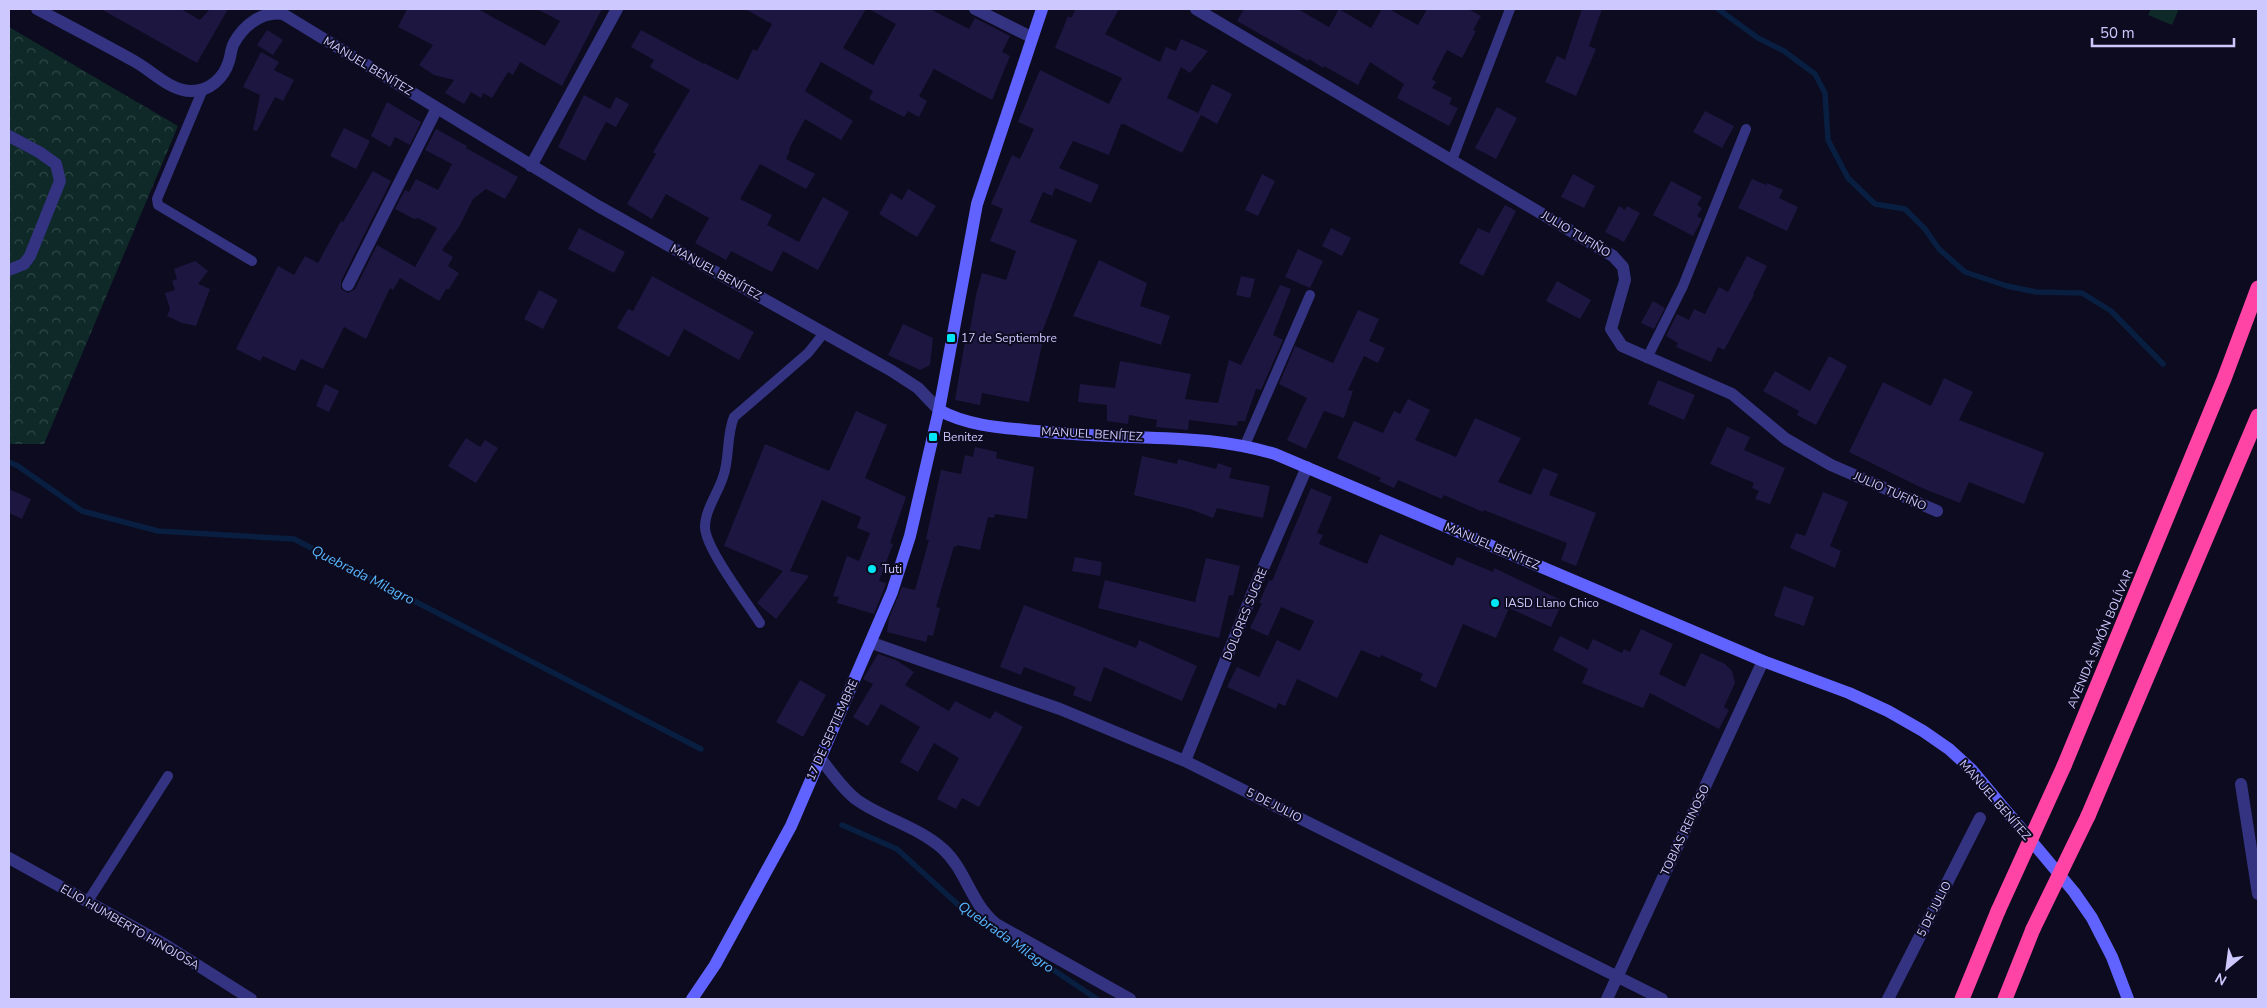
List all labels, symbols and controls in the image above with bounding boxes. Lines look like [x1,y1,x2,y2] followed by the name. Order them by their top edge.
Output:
[2092,15,2234,47] scale bar
[2100,23,2135,43] text: 50 m
[320,33,416,99] street label: MANUEL BENÍTEZ
[1538,206,1614,261] street label: JULIO TUFIÑO
[668,240,764,304] street label: MANUEL BENÍTEZ
[961,330,1057,346] place label: 17 de Septiembre
[945,332,957,344] marker: 17 de Septiembre
[1041,423,1143,445] street label: MANUEL BENÍTEZ
[943,429,984,445] place label: Benitez
[927,431,939,443] marker: Benitez
[1850,467,1929,514] street label: JULIO TUFIÑO
[1442,519,1542,573] street label: MANUEL BENÍTEZ
[308,541,418,609] water label: Quebrada Milagro
[882,561,902,577] place label: Tuti
[866,563,878,575] marker: Tuti
[1219,566,1271,662] street label: DOLORES SUCRE
[2064,567,2136,711] street label: AVENIDA SIMÓN BOLÍVAR
[1505,595,1599,611] place label: IASD Llano Chico
[1489,597,1501,609] marker: IASD Llano Chico
[803,677,861,783] street label: 17 DE SEPTIEMBRE
[1956,756,2034,844] street label: MANUEL BENÍTEZ
[1657,782,1713,878] street label: TOBIAS REINOSO
[1243,784,1305,826] street label: 5 DE JULIO
[1913,878,1955,940] street label: 5 DE JULIO
[58,881,203,974] street label: ELIO HUMBERTO HINOJOSA
[954,897,1058,977] water label: Quebrada Milagro
[2202,943,2252,993] north arrow
[2212,968,2230,990] text: N

